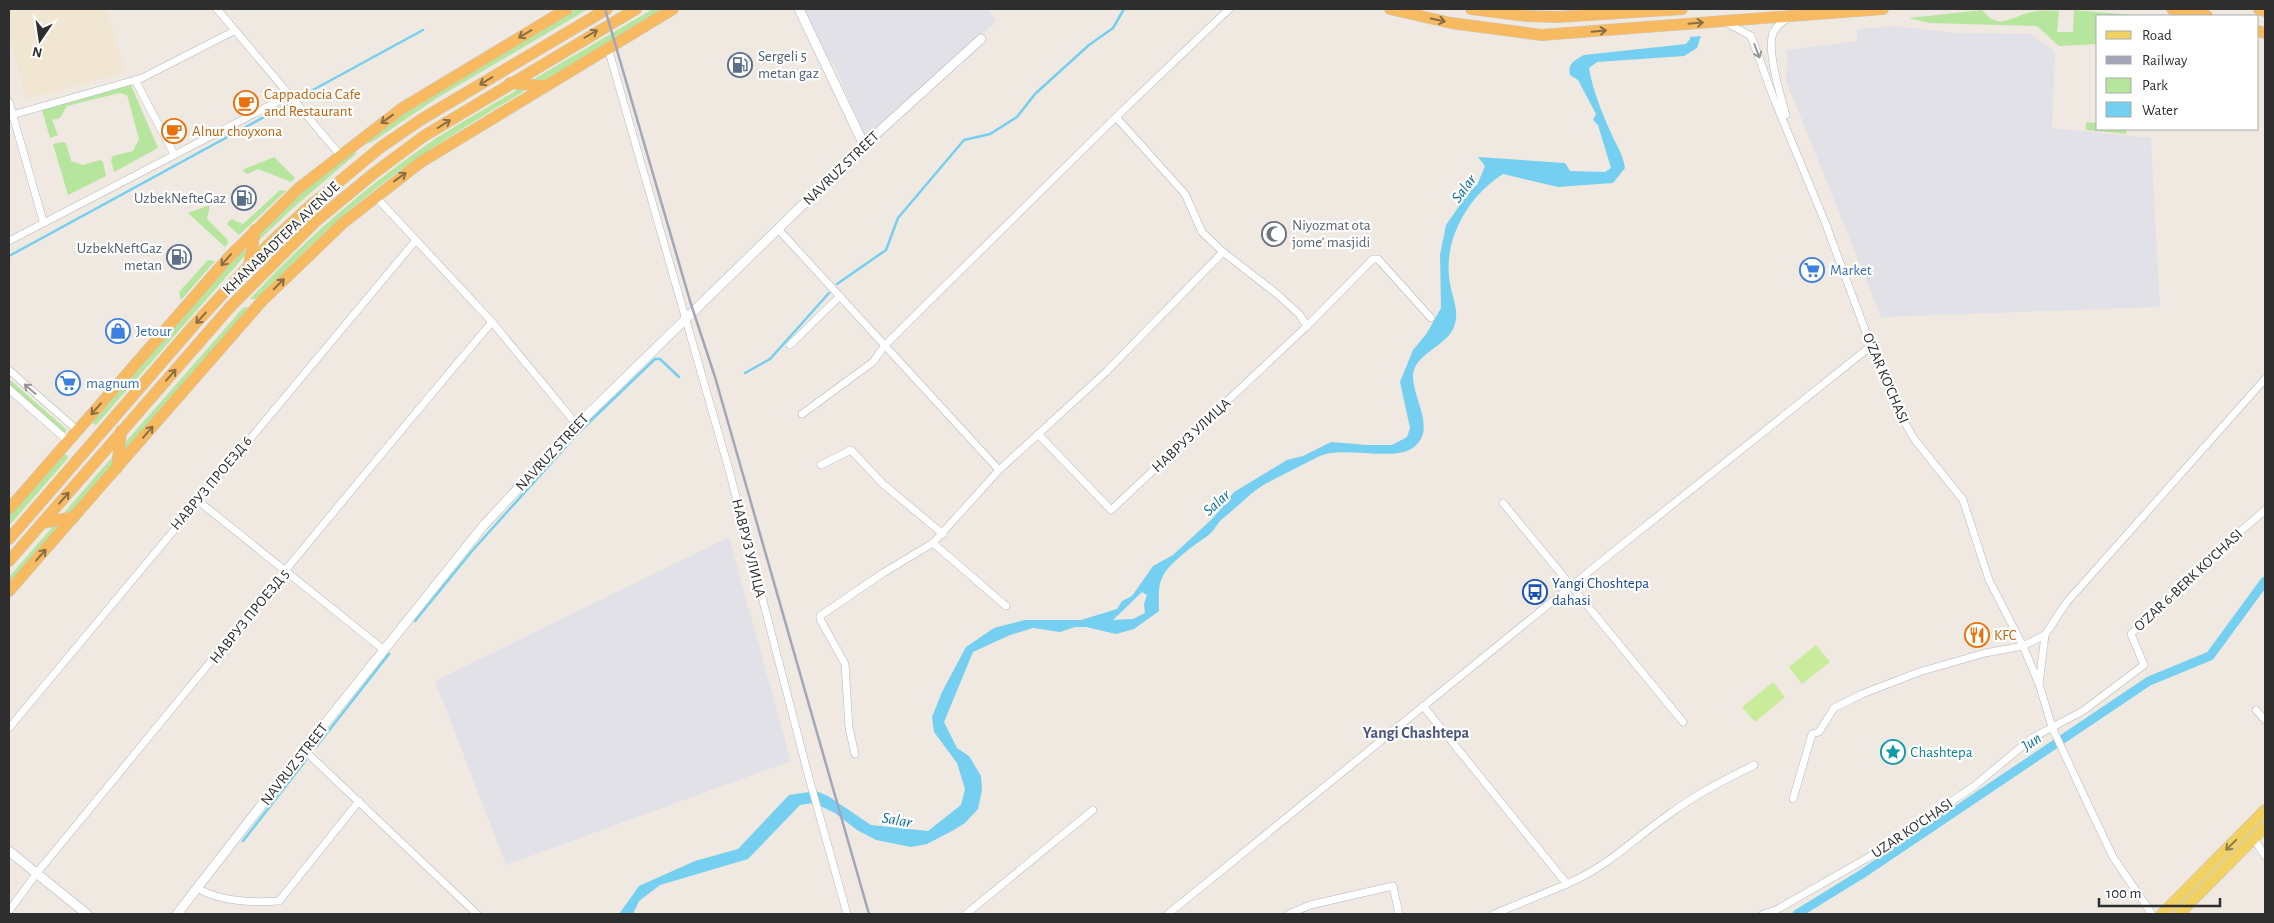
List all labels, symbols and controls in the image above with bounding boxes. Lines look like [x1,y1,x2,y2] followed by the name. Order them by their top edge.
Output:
[15,15,65,65] north arrow
[2096,15,2259,130] legend
[1429,16,1445,25] one-way arrow
[1687,19,1703,28] one-way arrow
[1591,26,1607,36] one-way arrow
[2142,28,2172,43] text: Road
[519,29,533,39] one-way arrow
[583,29,598,38] one-way arrow
[1753,43,1762,58] one-way arrow
[31,44,44,60] text: N
[758,49,819,81] place label: Sergeli 5 metan gaz
[727,52,753,78] fuel station icon: Sergeli 5 metan gaz
[2142,53,2188,68] text: Railway
[479,76,493,86] one-way arrow
[2142,78,2168,93] text: Park
[264,87,361,119] place label: Cappadocia Cafe and Restaurant
[233,90,259,116] cafe icon: Cappadocia Cafe and Restaurant
[2142,103,2178,118] text: Water
[380,114,394,124] one-way arrow
[161,118,187,144] cafe icon: Alnur choyxona
[437,118,451,128] one-way arrow
[192,124,282,139] place label: Alnur choyxona
[800,128,883,208] street label: NAVRUZ STREET
[1448,171,1480,205] water label: Salar
[393,172,407,182] one-way arrow
[220,179,343,298] street label: KHANABADTEPA AVENUE
[231,185,257,211] fuel station icon: UzbekNefteGaz
[134,191,226,206] place label: UzbekNefteGaz
[1292,218,1371,250] place label: Niyozmat ota jome’ masjidi
[1261,221,1287,247] mosque icon: Niyozmat ota jome’ masjidi
[77,241,162,273] place label: UzbekNeftGaz metan
[166,244,192,270] fuel station icon: UzbekNeftGaz metan
[220,254,232,267] one-way arrow
[1799,257,1825,283] supermarket icon: Market
[1830,263,1872,278] place label: Market
[273,278,285,290] one-way arrow
[195,312,207,324] one-way arrow
[105,318,131,344] shop icon: Jetour
[136,324,172,339] place label: Jetour
[1860,331,1911,426] street label: O'ZAR KO'CHASI
[165,368,177,381] one-way arrow
[55,370,81,396] supermarket icon: magnum
[86,376,139,391] place label: magnum
[23,383,36,394] one-way arrow
[1149,395,1234,475] street label: НАВРУЗ УЛИЦА
[91,402,102,415] one-way arrow
[513,410,592,494] street label: NAVRUZ STREET
[142,426,154,439] one-way arrow
[168,434,255,533] street label: НАВРУЗ ПРОЕЗД 6
[1200,486,1234,519] water label: Salar
[58,491,70,504] one-way arrow
[729,497,768,599] street label: НАВРУЗ УЛИЦА
[2131,526,2245,634] street label: O'ZAR 6-BERK KO'CHASI
[35,548,47,561] one-way arrow
[207,566,292,666] street label: НАВРУЗ ПРОЕЗД 5
[1552,576,1649,608] place label: Yangi Choshtepa dahasi
[1522,579,1548,605] bus stop icon: Yangi Choshtepa dahasi
[1964,622,1990,648] restaurant icon: KFC
[1994,628,2017,643] place label: KFC
[258,720,331,808] street label: NAVRUZ STREET
[1363,725,1470,741] district label: Yangi Chashtepa
[2018,730,2044,755] water label: Jun
[1880,739,1906,765] place icon: Сhashtepa
[1910,745,1973,760] place label: Сhashtepa
[1869,796,1955,861] street label: UZAR KO'CHASI
[881,809,914,831] water label: Salar
[2225,839,2237,851] one-way arrow
[2099,876,2220,908] scale bar
[2106,886,2141,901] text: 100 m

